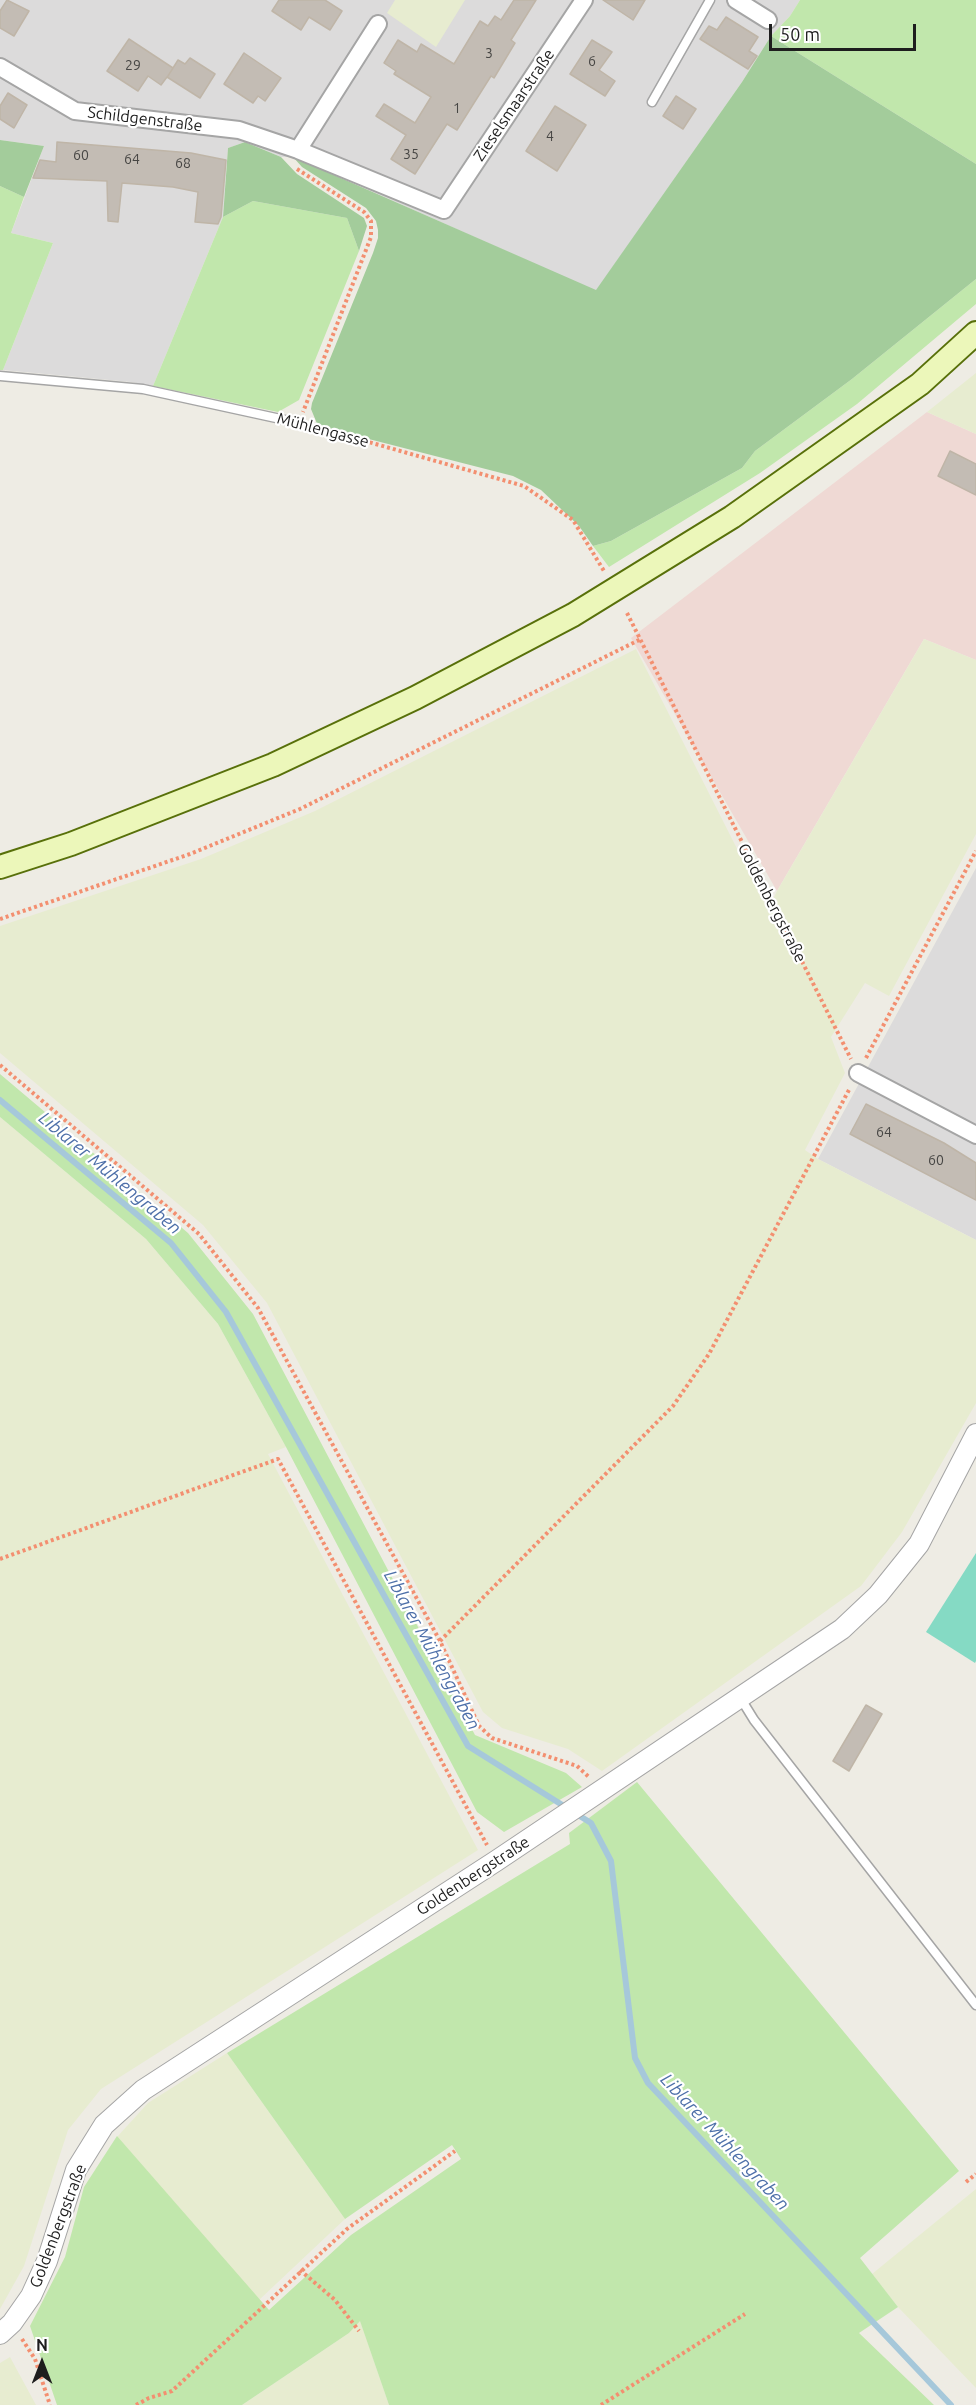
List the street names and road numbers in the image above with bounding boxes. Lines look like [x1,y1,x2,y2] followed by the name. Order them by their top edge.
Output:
[469,45,559,165] street label: Zieselsmaarstraße
[86,102,204,136] street label: Schildgenstraße
[275,409,371,451] street label: Mühlengasse
[734,840,810,966] street label: Goldenbergstraße
[413,1832,533,1920] street label: Goldenbergstraße
[26,2161,90,2291] street label: Goldenbergstraße

